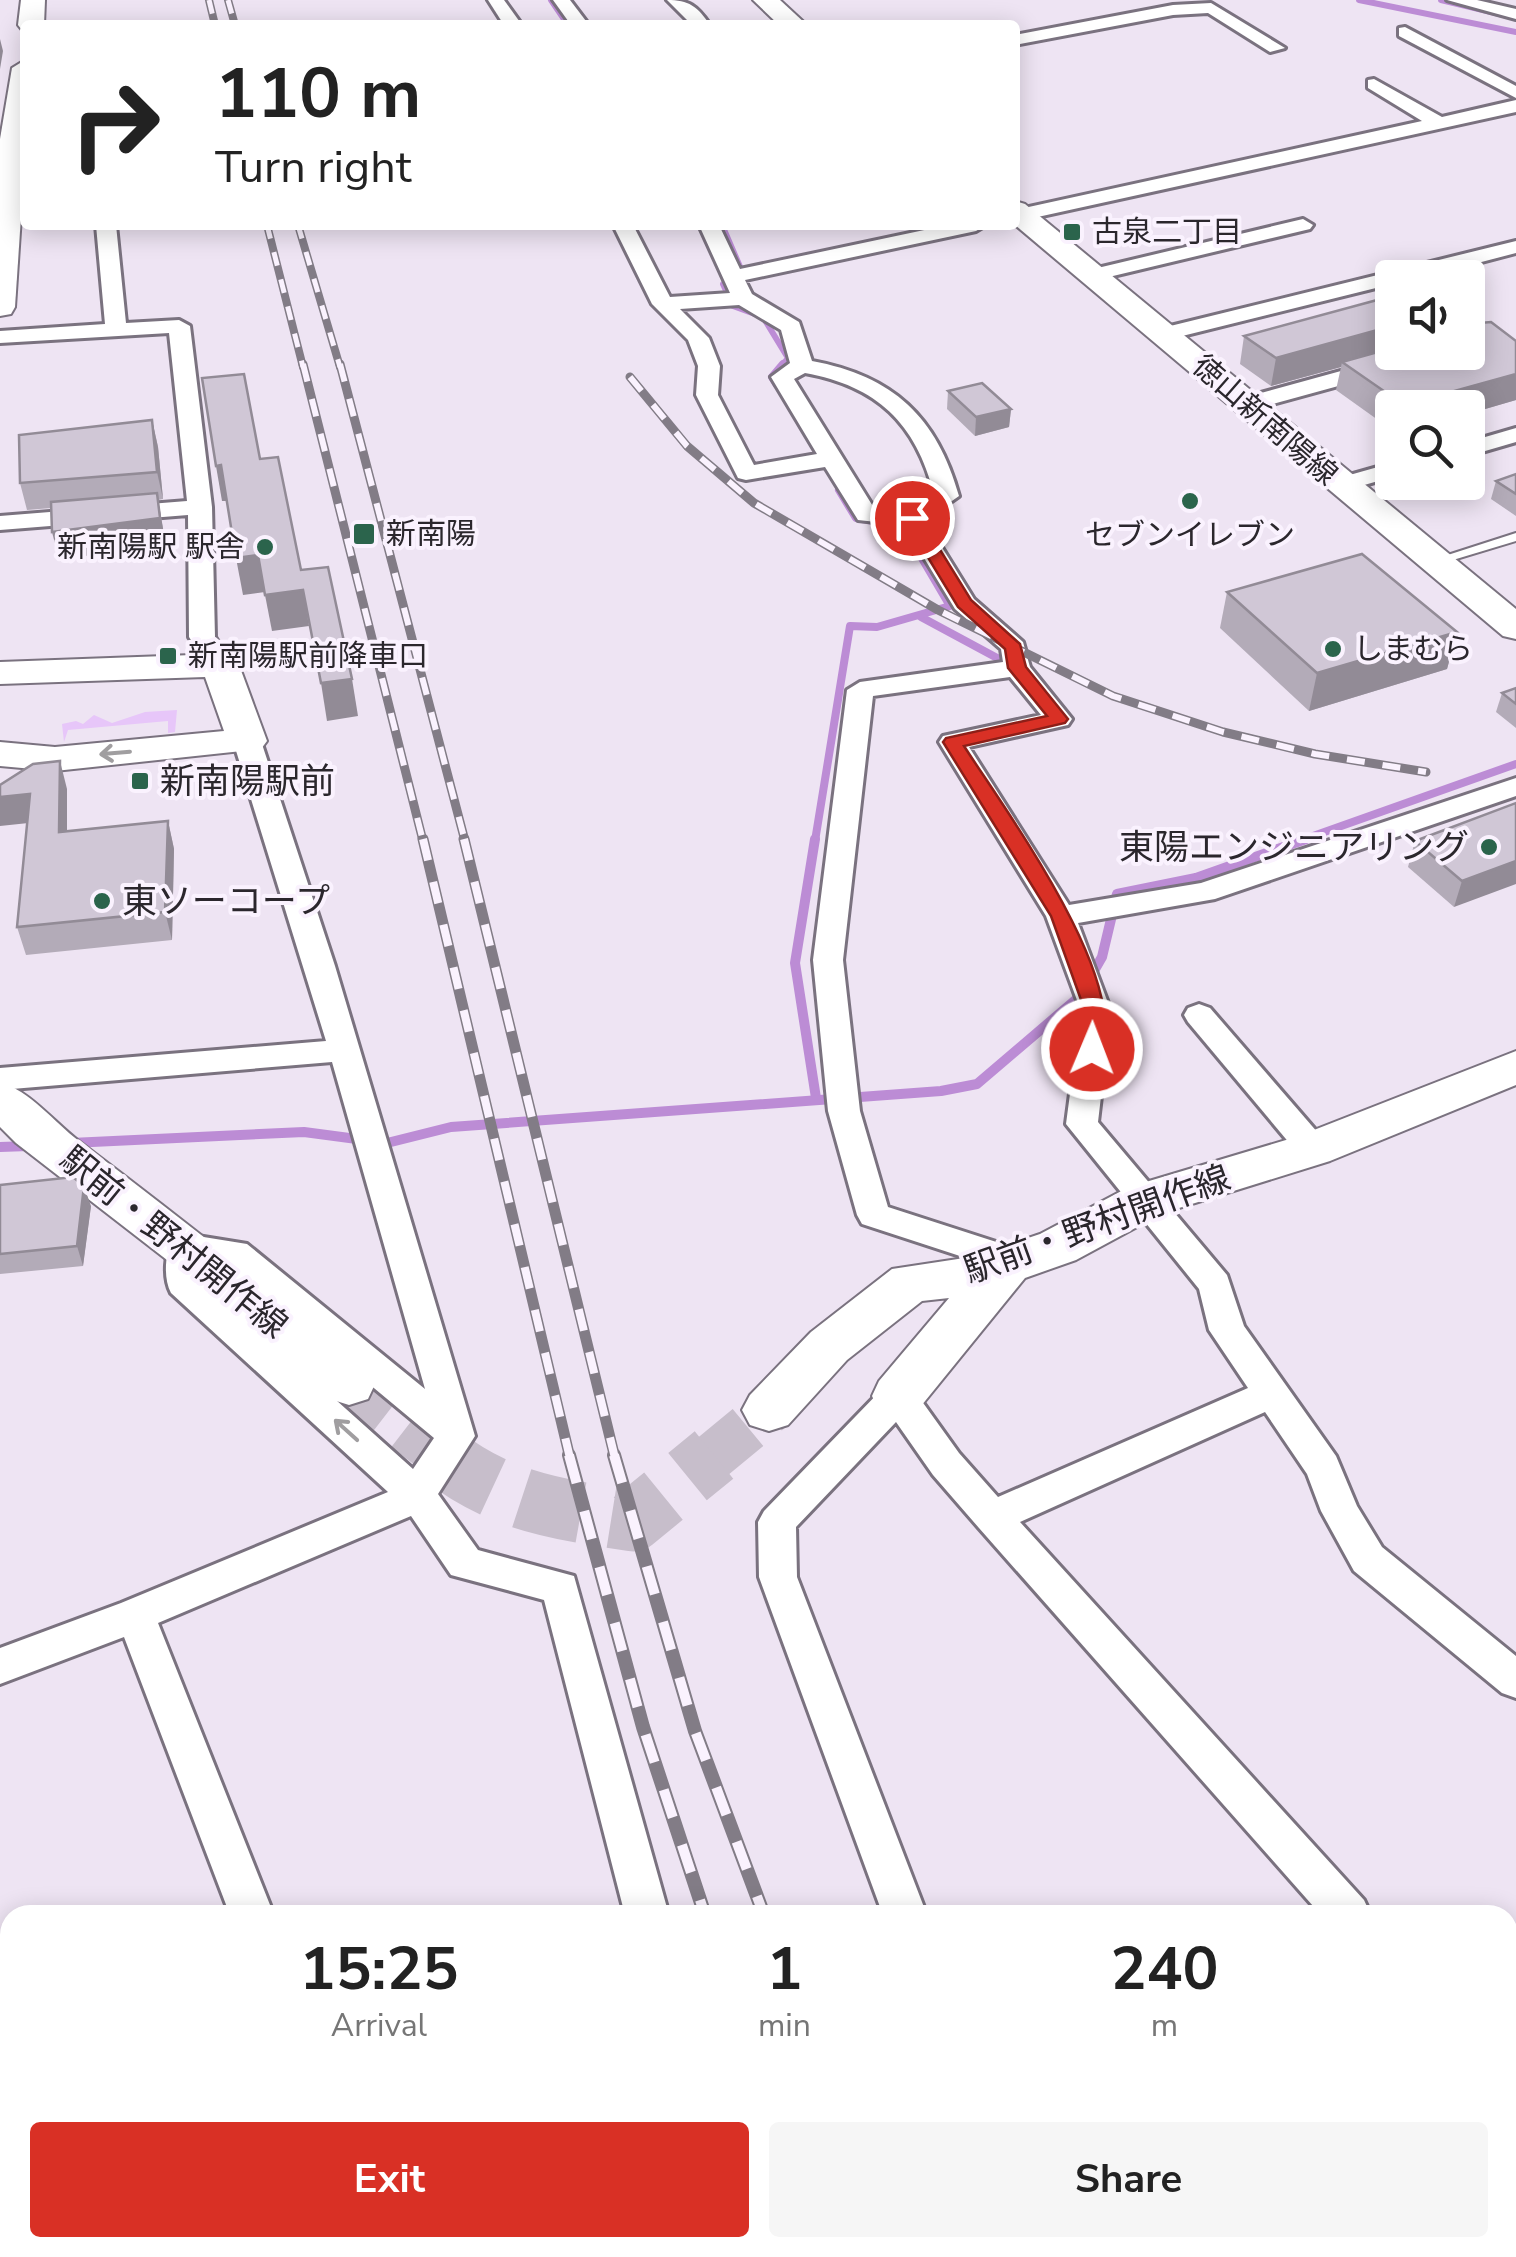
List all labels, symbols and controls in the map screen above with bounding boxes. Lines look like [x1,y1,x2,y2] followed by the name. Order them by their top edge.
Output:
[215,46,421,142] text: 110 m
[50,60,180,190] icon: right
[215,137,412,198] text: Turn right
[1092,212,1242,253] place label: 古泉二丁目
[1061,221,1083,243] marker: 古泉二丁目
[1375,260,1485,500] map controls
[1375,260,1485,370] button: sound
[1183,346,1346,495] street label: 徳山新南陽線
[1375,390,1485,500] button: search
[870,476,955,561] pin
[1179,490,1201,512] marker: セブンイレブン
[885,491,940,546] icon: arrive
[386,514,476,555] place label: 新南陽
[1085,515,1295,556] place label: セブンイレブン
[351,521,377,547] marker: 新南陽
[57,527,245,568] place label: 新南陽駅 駅舎
[254,536,276,558] marker: 新南陽駅 駅舎
[1353,629,1473,670] place label: しまむら
[188,636,428,677] place label: 新南陽駅前降車口
[1322,638,1344,660] marker: しまむら
[157,645,179,667] marker: 新南陽駅前降車口
[100,744,132,763] one-way arrow
[160,758,335,805] place label: 新南陽駅前
[129,770,151,792] marker: 新南陽駅前
[1119,824,1469,871] place label: 東陽エンジニアリング
[1478,836,1500,858] marker: 東陽エンジニアリング
[122,878,330,925] place label: 東ソーコープ
[91,890,113,912] marker: 東ソーコープ
[1040,997,1144,1101] position arrow
[50,1136,297,1349] street label: 駅前・野村開作線
[958,1155,1237,1294] street label: 駅前・野村開作線
[334,1419,359,1442] one-way arrow
[300,1928,458,2010] text: 15:25
[766,1928,802,2010] text: 1
[1110,1928,1218,2010] text: 240
[331,2004,427,2047] text: Arrival
[758,2004,811,2047] text: min
[1151,2004,1178,2047] text: m
[30,2122,749,2237] button: Exit
[769,2122,1488,2237] button: Share

